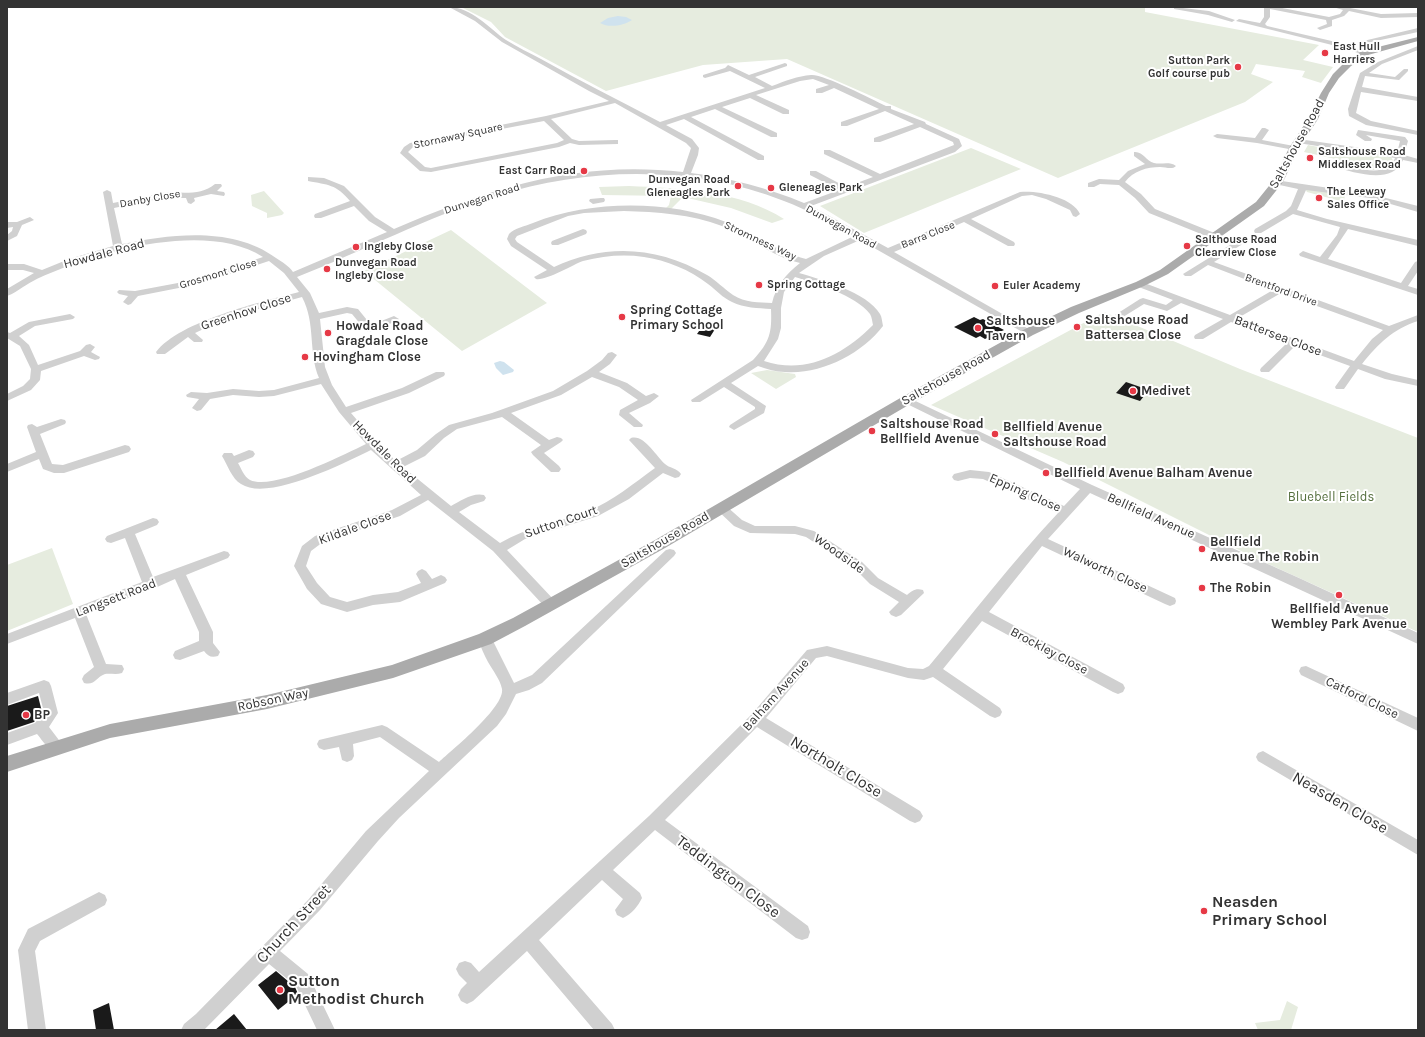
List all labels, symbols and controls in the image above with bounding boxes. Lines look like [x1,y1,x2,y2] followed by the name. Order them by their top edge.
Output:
[1333,40,1380,66] place label: East Hull Harriers
[1320,48,1330,58] marker: East Hull Harriers
[1148,54,1230,80] place label: Sutton Park Golf course pub
[1233,62,1243,72] marker: Sutton Park Golf course pub
[1266,97,1328,191] street label: Saltshouse Road
[412,120,504,152] street label: Stornaway Square
[1318,145,1406,171] place label: Saltshouse Road Middlesex Road
[1305,153,1315,163] marker: Saltshouse Road Middlesex Road
[499,164,576,178] place label: East Carr Road
[579,166,589,176] marker: East Carr Road
[646,173,730,199] place label: Dunvegan Road Gleneagles Park
[443,181,521,217] street label: Dunvegan Road
[733,181,743,191] marker: Dunvegan Road Gleneagles Park
[779,181,863,195] place label: Gleneagles Park
[766,183,776,193] marker: Gleneagles Park
[1327,185,1389,211] place label: The Leeway Sales Office
[119,187,181,211] street label: Danby Close
[1314,193,1324,203] marker: The Leeway Sales Office
[803,202,879,252] street label: Dunvegan Road
[722,218,798,264] street label: Stromness Way
[899,218,957,252] street label: Barra Close
[1195,233,1277,259] place label: Salthouse Road Clearview Close
[62,236,146,272] street label: Howdale Road
[364,240,433,254] place label: Ingleby Close
[1182,241,1192,251] marker: Salthouse Road Clearview Close
[351,242,361,252] marker: Ingleby Close
[178,256,258,292] street label: Grosmont Close
[335,256,417,282] place label: Dunvegan Road Ingleby Close
[322,264,332,274] marker: Dunvegan Road Ingleby Close
[1243,271,1319,309] street label: Brentford Drive
[767,278,845,292] place label: Spring Cottage
[1003,279,1080,293] place label: Euler Academy
[754,280,764,290] marker: Spring Cottage
[990,281,1000,291] marker: Euler Academy
[199,290,293,334] street label: Greenhow Close
[630,302,724,333] place label: Spring Cottage Primary School
[617,312,627,322] marker: Spring Cottage Primary School
[1085,312,1189,343] place label: Saltshouse Road Battersea Close
[1232,312,1324,360] street label: Battersea Close
[986,313,1055,344] place label: Saltshouse Tavern
[336,318,428,349] place label: Howdale Road Gragdale Close
[1072,322,1082,332] marker: Saltshouse Road Battersea Close
[973,323,983,333] marker: Saltshouse Tavern
[323,328,333,338] marker: Howdale Road Gragdale Close
[899,347,993,409] street label: Saltshouse Road
[313,349,421,365] place label: Hovingham Close
[300,352,310,362] marker: Hovingham Close
[1141,383,1190,399] place label: Medivet
[1128,386,1138,396] marker: Medivet
[880,416,984,447] place label: Saltshouse Road Bellfield Avenue
[349,417,419,487] street label: Howdale Road
[1003,419,1107,450] place label: Bellfield Avenue Saltshouse Road
[867,426,877,436] marker: Saltshouse Road Bellfield Avenue
[990,429,1000,439] marker: Bellfield Avenue Saltshouse Road
[1054,465,1252,481] place label: Bellfield Avenue Balham Avenue
[1041,468,1051,478] marker: Bellfield Avenue Balham Avenue
[987,470,1063,516] street label: Epping Close
[1288,489,1374,505] park label: Bluebell Fields
[1105,490,1197,542] street label: Bellfield Avenue
[522,502,600,542] street label: Sutton Court
[317,508,393,548] street label: Kildale Close
[618,508,712,572] street label: Saltshouse Road
[811,531,867,577] street label: Woodside
[1210,534,1319,565] place label: Bellfield Avenue The Robin
[1060,544,1150,596] street label: Walworth Close
[1197,544,1207,554] marker: Bellfield Avenue The Robin
[74,576,158,620] street label: Langsett Road
[1210,580,1271,596] place label: The Robin
[1197,583,1207,593] marker: The Robin
[1334,590,1344,600] marker: Bellfield Avenue Wembley Park Avenue
[1271,601,1407,632] place label: Bellfield Avenue Wembley Park Avenue
[1008,624,1090,678] street label: Brockley Close
[739,656,813,734] street label: Balham Avenue
[1323,674,1401,722] street label: Catford Close
[236,685,310,715] street label: Robson Way
[34,707,50,723] place label: BP
[21,710,31,720] marker: BP
[787,732,885,802] street label: Northolt Close
[1289,768,1391,838] street label: Neasden Close
[672,832,784,922] street label: Teddington Close
[253,881,335,967] street label: Church Street
[1212,892,1327,930] place label: Neasden Primary School
[1199,906,1209,916] marker: Neasden Primary School
[288,971,425,1009] place label: Sutton Methodist Church
[275,985,285,995] marker: Sutton Methodist Church

